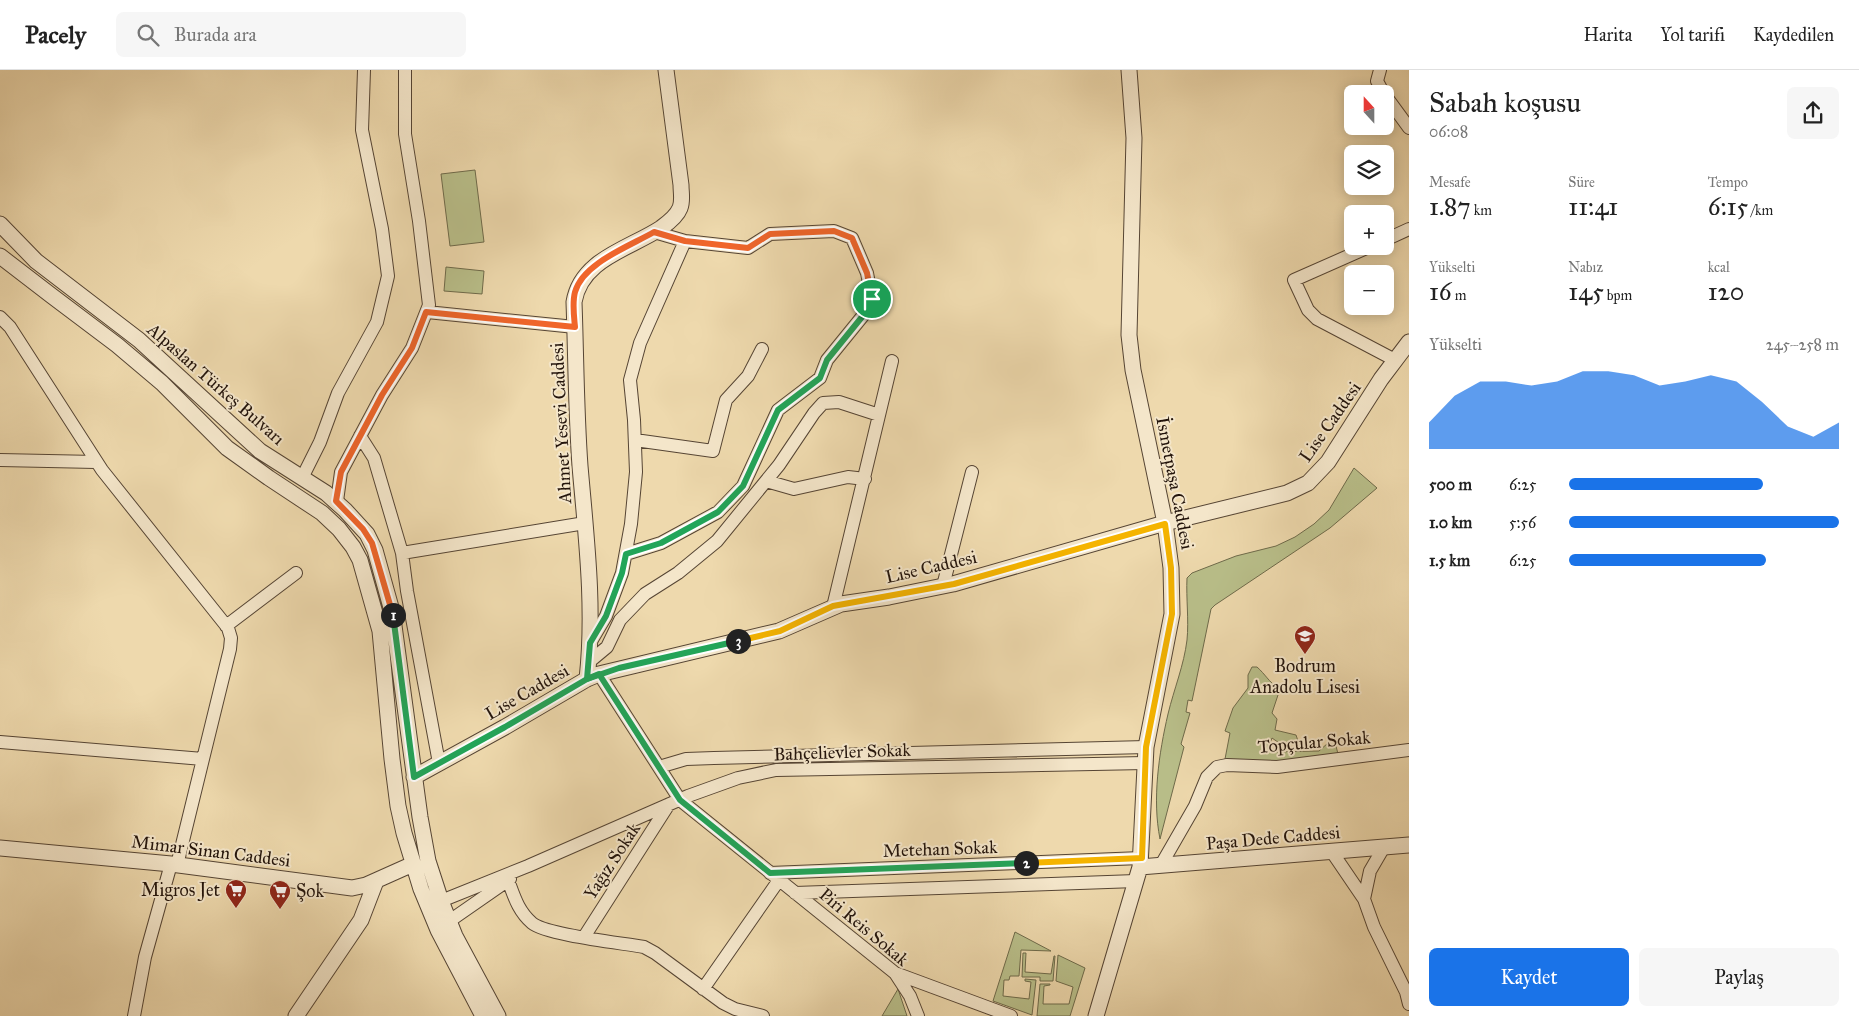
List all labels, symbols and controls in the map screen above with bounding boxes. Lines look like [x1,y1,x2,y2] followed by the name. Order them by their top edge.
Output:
[116,12,466,57] search box
[25,20,86,50] text: Pacely
[134,21,162,49] icon: search
[174,23,257,46] text: Burada ara
[1583,24,1632,46] text: Harita
[1660,24,1725,46] text: Yol tarifi
[1753,24,1834,46] text: Kaydedilen
[1344,85,1394,135] north arrow
[1344,85,1394,315] map controls
[1429,85,1581,120] text: Sabah koşusu
[1787,87,1839,139] button: share
[1429,122,1468,141] text: 06:08
[1344,145,1394,195] button: layers
[1429,174,1471,191] text: Mesafe
[1568,174,1595,191] text: Süre
[1708,174,1748,191] text: Tempo
[1429,191,1471,222] text: 1.87
[1568,191,1618,222] text: 11:41
[1708,191,1748,222] text: 6:15
[1471,202,1492,219] text: km
[1748,202,1773,219] text: /km
[1344,205,1394,255] button: +
[1429,259,1475,276] text: Yükselti
[1568,259,1603,276] text: Nabız
[1708,259,1730,276] text: kcal
[1344,265,1394,315] button: −
[1429,276,1452,307] text: 16
[1568,276,1604,307] text: 145
[1708,276,1744,307] text: 120
[851,278,893,320] pin
[858,285,886,313] icon: arrive
[1452,287,1466,304] text: m
[1604,287,1632,304] text: bpm
[142,318,289,450] street label: Alpaslan Türkeş Bulvarı
[1429,335,1482,354] text: Yükselti
[1766,335,1839,354] text: 245–258 m
[546,342,576,505] street label: Ahmet Yesevi Caddesi
[1294,378,1366,466] street label: Lise Caddesi
[1151,415,1200,551] street label: İsmetpaşa Caddesi
[1429,475,1472,494] text: 500 m
[1509,475,1536,494] text: 6:25
[1429,513,1472,532] text: 1.0 km
[1509,513,1536,532] text: 5:56
[883,546,979,588] street label: Lise Caddesi
[1429,551,1470,570] text: 1.5 km
[1509,551,1536,570] text: 6:25
[380,602,406,628] pin: 1
[391,607,396,624] text: 1
[1293,624,1317,655] school or university icon: Bodrum Anadolu Lisesi
[726,628,750,654] pin: 3
[736,633,741,650] text: 3
[1249,655,1360,698] place label: Bodrum Anadolu Lisesi
[481,659,573,725] street label: Lise Caddesi
[1257,726,1372,758] street label: Topçular Sokak
[773,739,912,765] street label: Bahçelievler Sokak
[579,818,646,904] street label: Yağız Sokak
[1205,821,1341,855] street label: Paşa Dede Caddesi
[130,830,292,872] street label: Mimar Sinan Caddesi
[882,836,998,862] street label: Metehan Sokak
[1014,850,1038,876] pin: 2
[1023,855,1030,872] text: 2
[224,878,248,909] supermarket icon: Migros Jet
[141,879,221,902] place label: Migros Jet
[268,879,292,910] supermarket icon: Şok
[296,880,324,902] place label: Şok
[815,883,914,971] street label: Piri Reis Sokak
[1429,948,1629,1006] button: Kaydet
[1639,948,1839,1006] button: Paylaş

